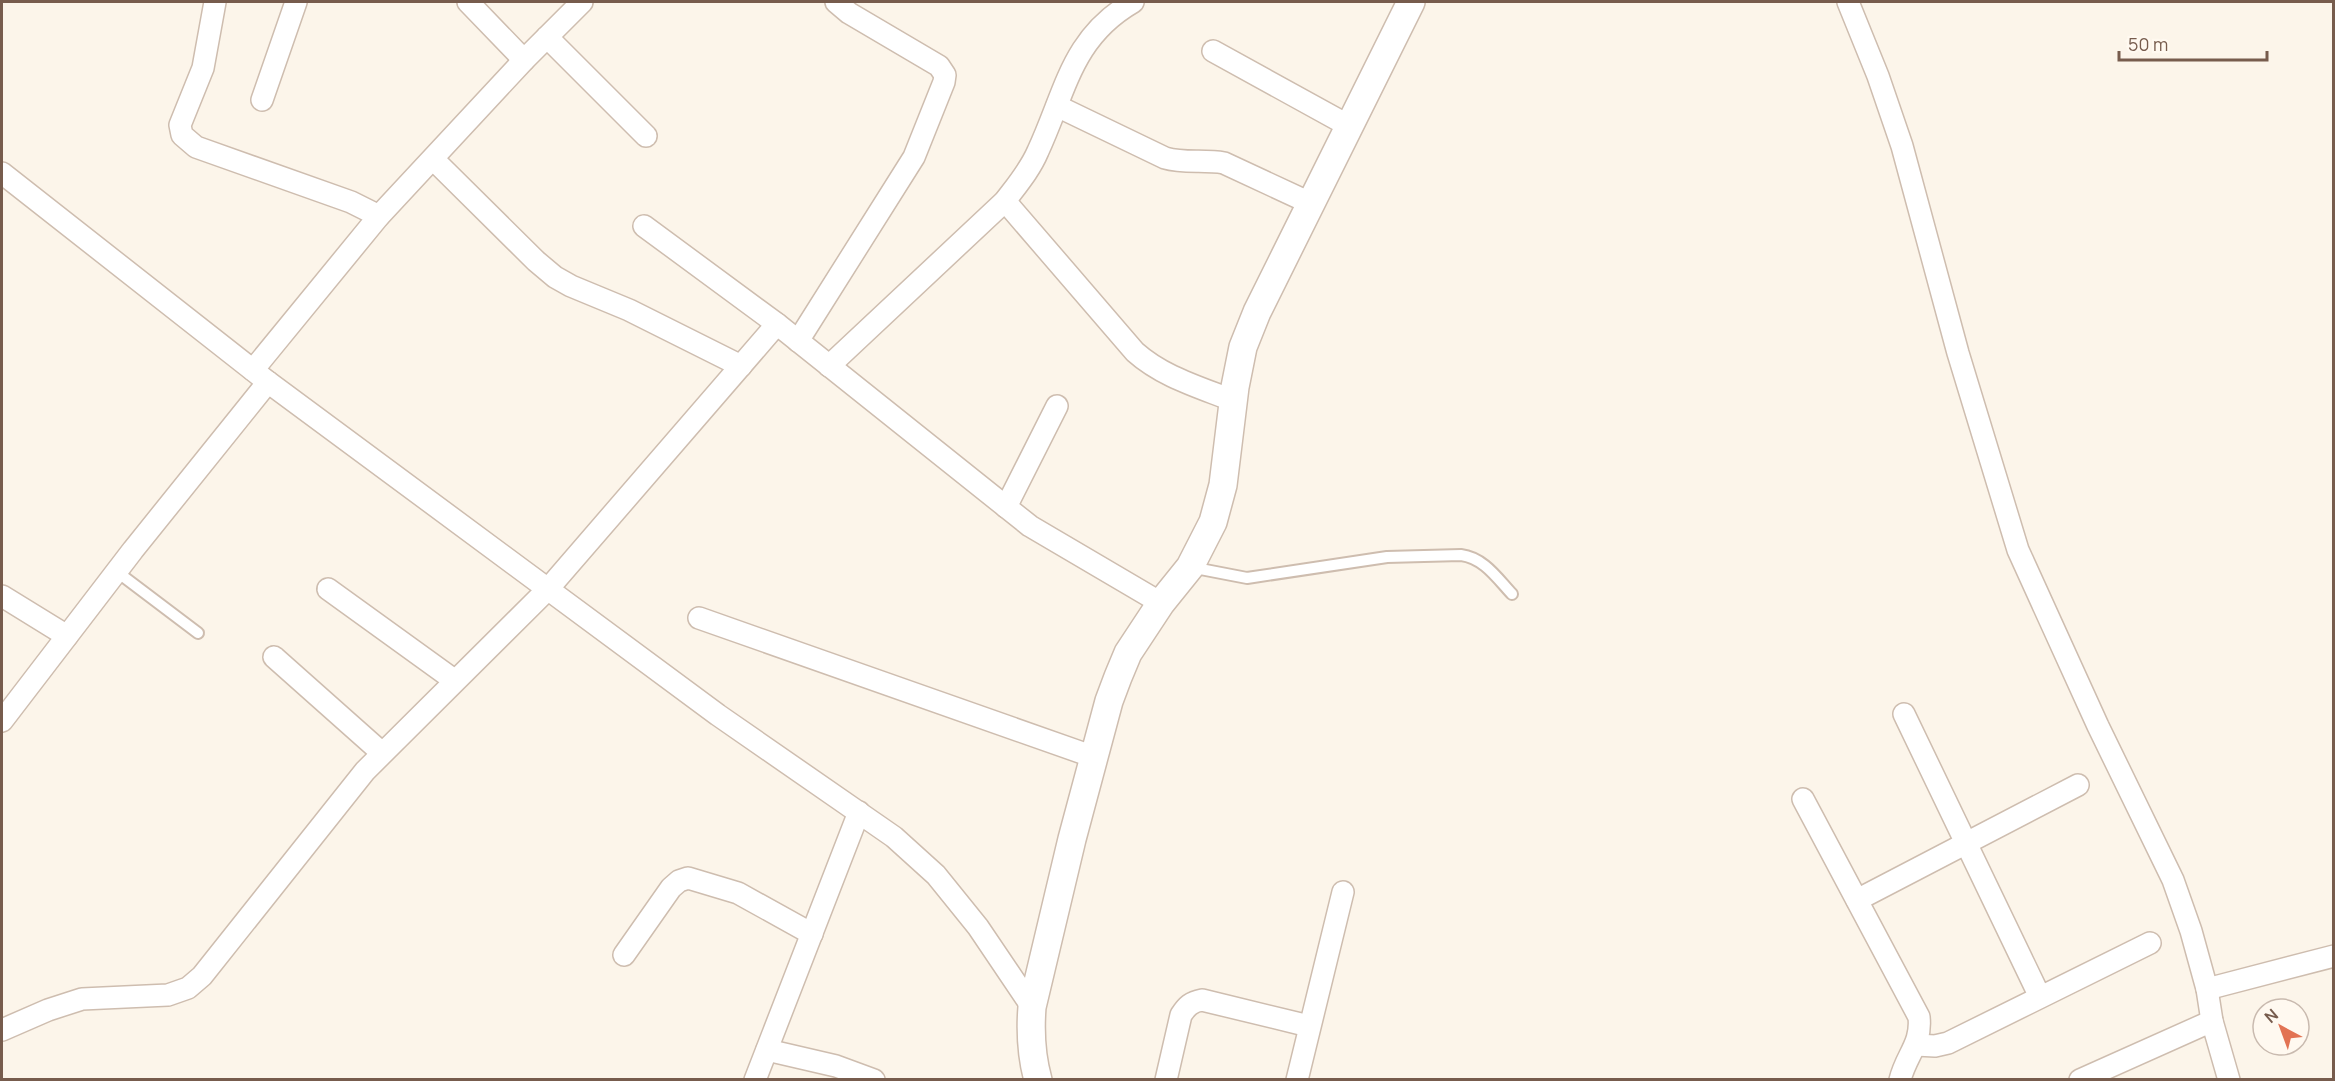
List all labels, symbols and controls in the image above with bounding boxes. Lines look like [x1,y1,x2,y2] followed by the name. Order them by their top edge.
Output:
[2119,24,2268,62] scale bar
[2128,32,2168,56] text: 50 m
[2251,997,2311,1057] north arrow
[2260,1004,2283,1028] text: N

